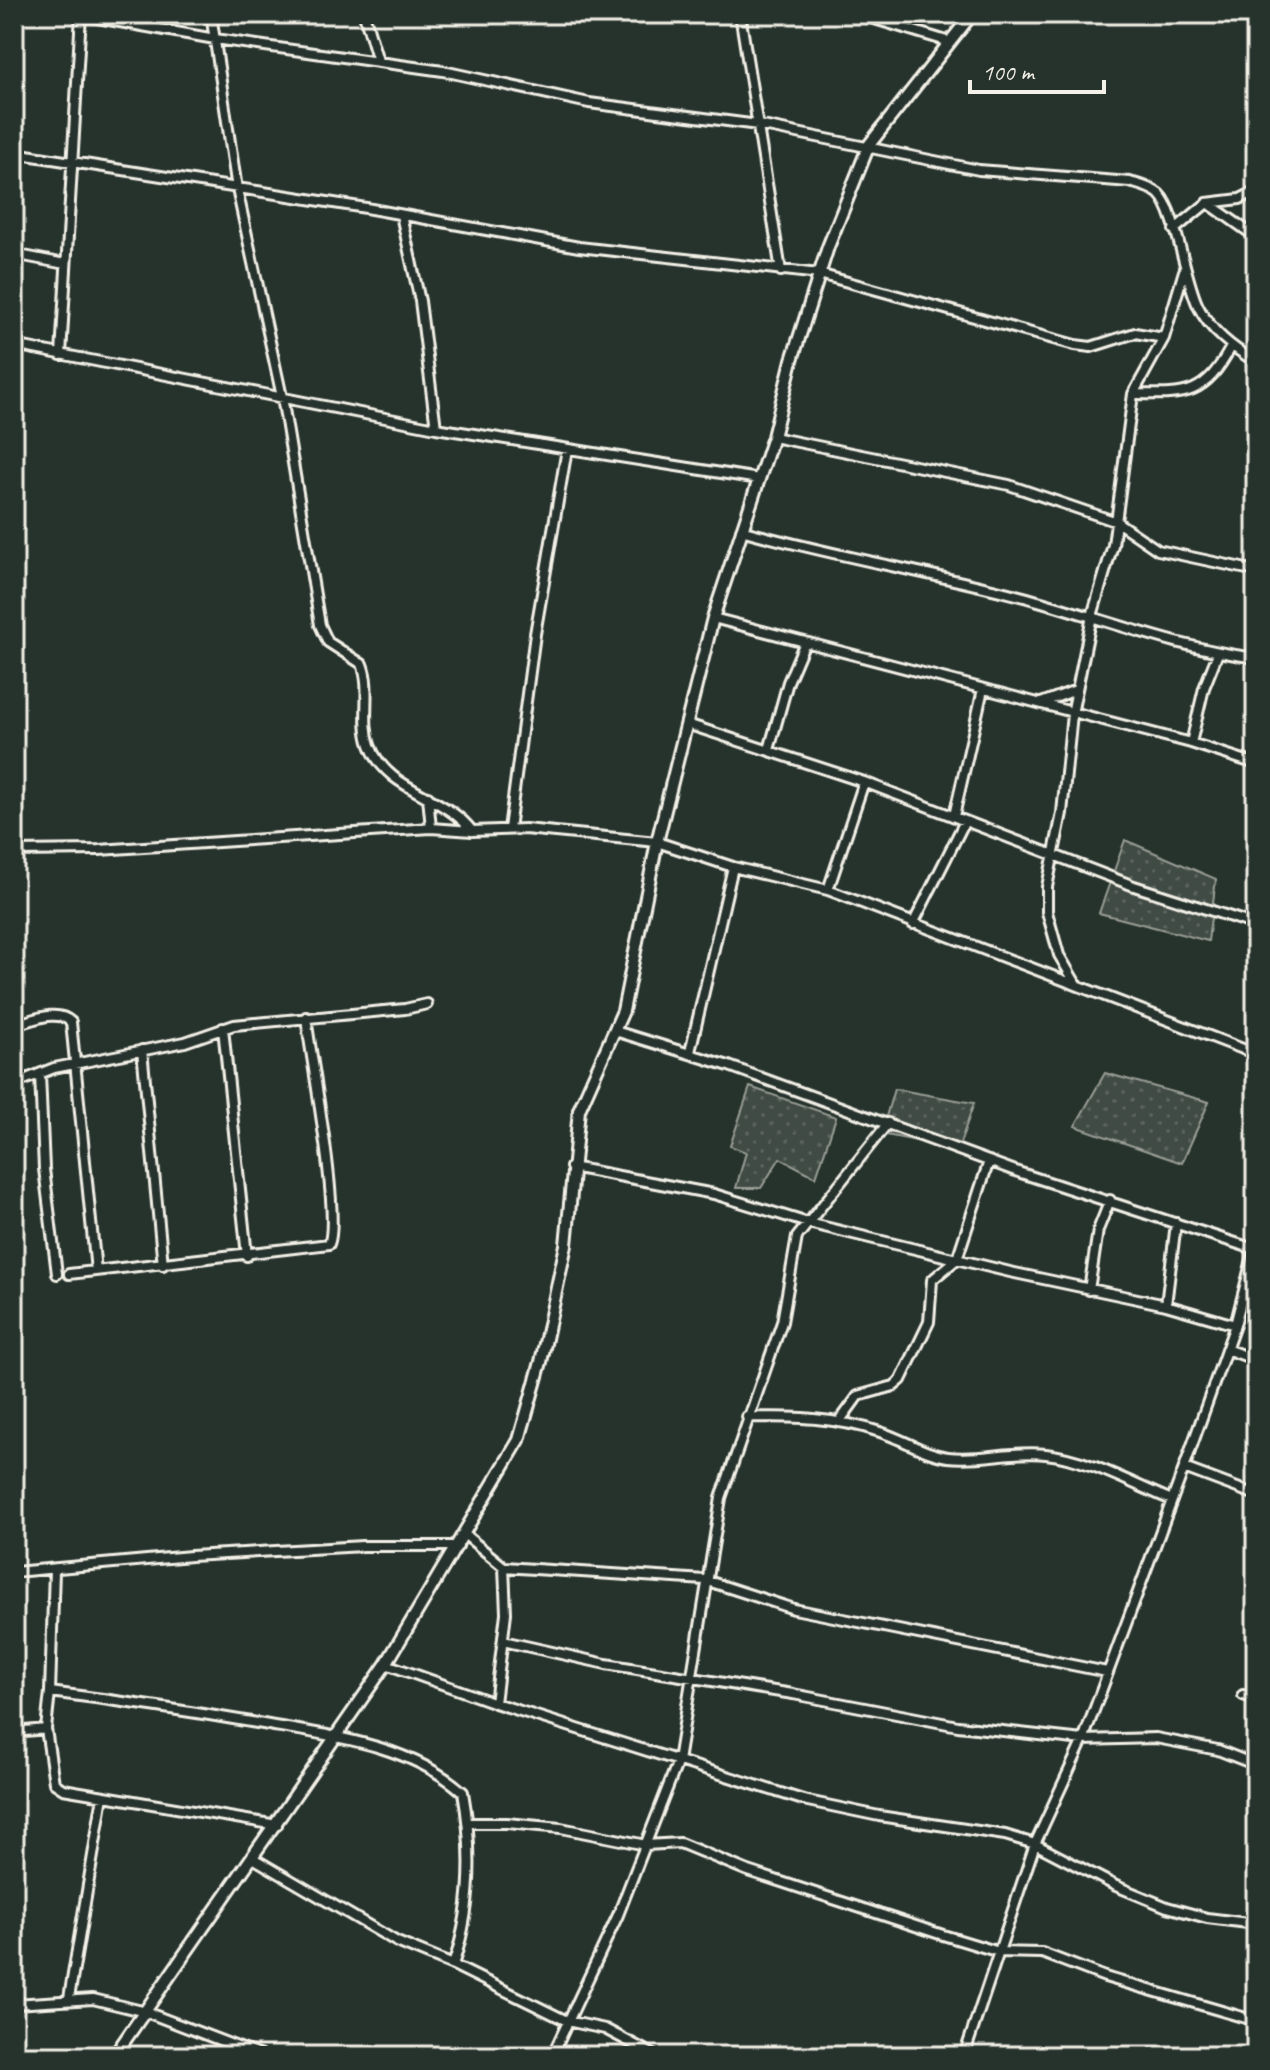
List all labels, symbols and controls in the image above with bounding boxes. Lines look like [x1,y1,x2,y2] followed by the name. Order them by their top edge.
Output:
[970,44,1104,94] scale bar
[982,57,1036,87] text: 100 m

